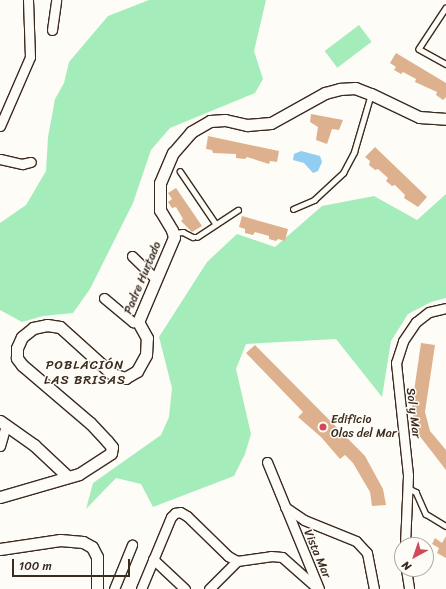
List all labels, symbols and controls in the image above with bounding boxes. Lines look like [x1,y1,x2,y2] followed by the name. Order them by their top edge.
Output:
[121,240,165,316] street label: Padre Hurtado
[45,358,125,389] district label: POBLACIÓN LAS BRISAS
[403,387,423,439] street label: Sol y Mar
[331,413,397,441] place label: Edificio Olas del Mar
[318,422,328,432] marker: Edificio Olas del Mar
[300,528,334,580] street label: Vista Mar
[394,537,434,577] north arrow
[14,551,132,577] scale bar
[19,555,52,577] text: 100 m
[398,556,416,576] text: N

